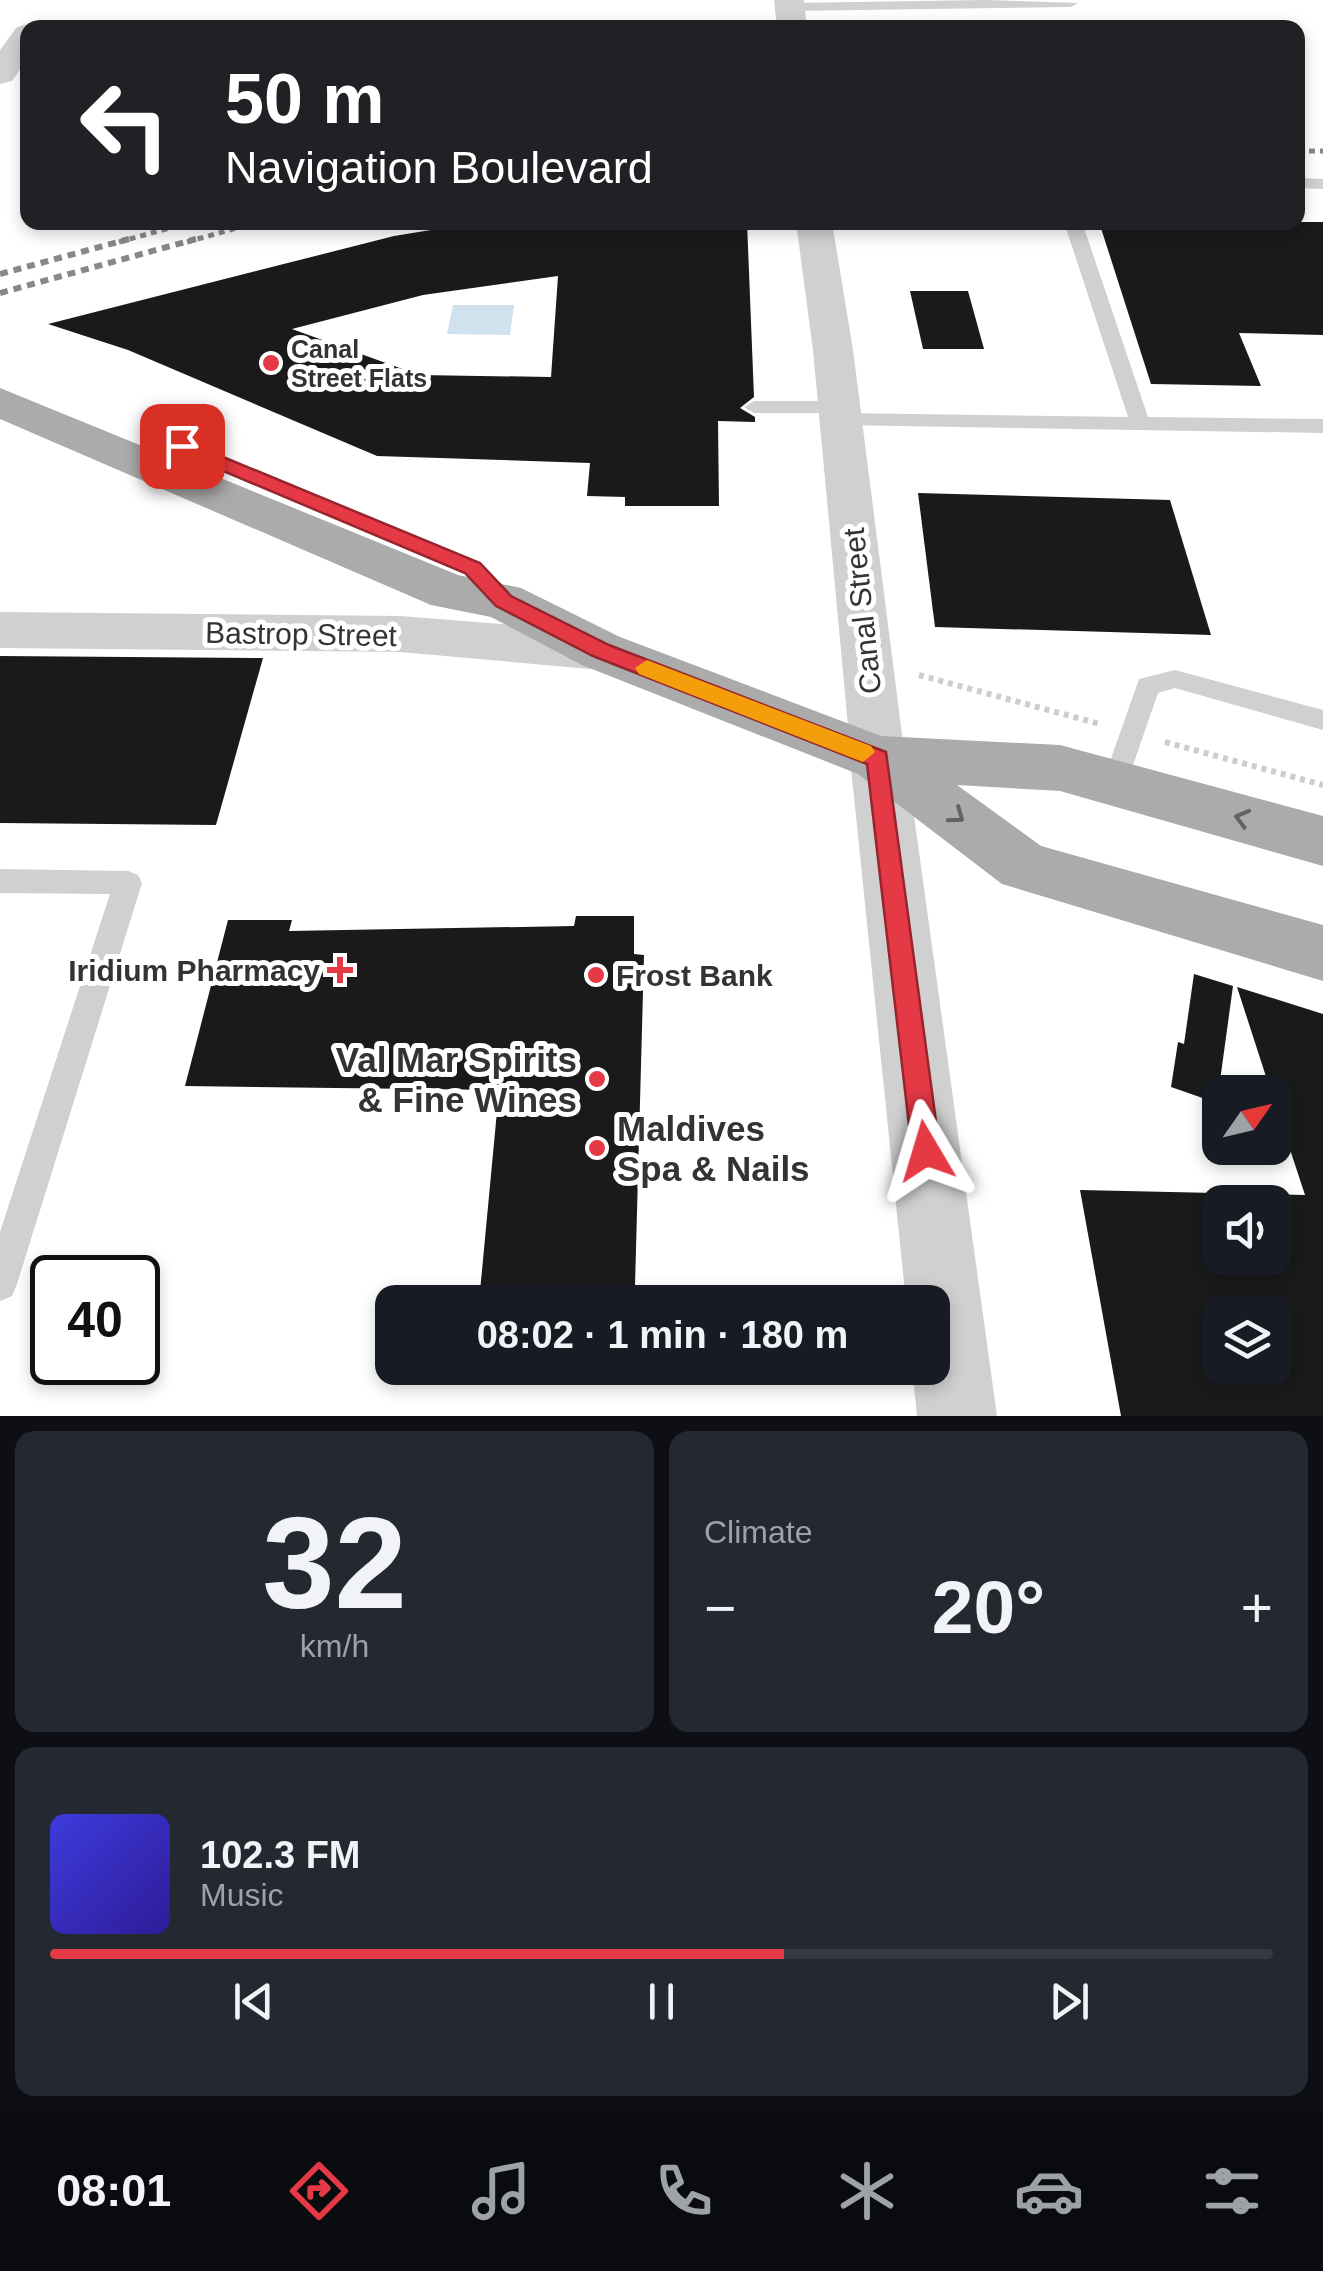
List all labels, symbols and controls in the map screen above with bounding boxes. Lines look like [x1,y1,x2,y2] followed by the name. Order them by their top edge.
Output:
[60,60,190,190] icon: left
[225,60,385,138] text: 50 m
[225,142,653,193] text: Navigation Boulevard
[291,335,427,392] place label: Canal Street Flats
[260,352,282,374] marker: Canal Street Flats
[140,404,225,489] pin
[155,419,210,474] icon: arrive
[837,526,887,696] street label: Canal Street
[205,616,398,652] street label: Bastrop Street
[945,804,964,822] one-way arrow
[1234,809,1252,830] one-way arrow
[68,954,320,987] place label: Iridium Pharmacy
[329,959,351,981] marker: Iridium Pharmacy
[616,959,773,992] place label: Frost Bank
[585,964,607,986] marker: Frost Bank
[336,1040,577,1119] place label: Val Mar Spirits & Fine Wines
[586,1068,608,1090] marker: Val Mar Spirits & Fine Wines
[1202,1075,1292,1165] north arrow
[1202,1075,1292,1385] map controls
[874,1099,978,1203] position arrow
[617,1109,810,1188] place label: Maldives Spa & Nails
[586,1137,608,1159] marker: Maldives Spa & Nails
[1202,1185,1292,1275] button: sound
[30,1255,160,1385] speed limit sign: 40
[1202,1295,1292,1385] button: layers
[477,1314,848,1356] text: 08:02 · 1 min · 180 m
[262,1490,407,1636] text: 32
[704,1514,812,1550] text: Climate
[932,1565,1045,1649] text: 20°
[704,1577,736,1639] text: −
[1241,1577,1273,1639] text: +
[300,1628,369,1664] text: km/h
[200,1834,361,1876] text: 102.3 FM
[200,1877,284,1913] text: Music
[226,1974,281,2029] icon: previous
[634,1974,689,2029] icon: pause
[1042,1974,1097,2029] icon: next
[284,2156,354,2226] icon: directions
[466,2156,536,2226] icon: music
[649,2156,719,2226] icon: phone
[832,2156,902,2226] icon: climate
[1014,2156,1084,2226] icon: car
[1197,2156,1267,2226] icon: filters
[56,2165,171,2216] text: 08:01

